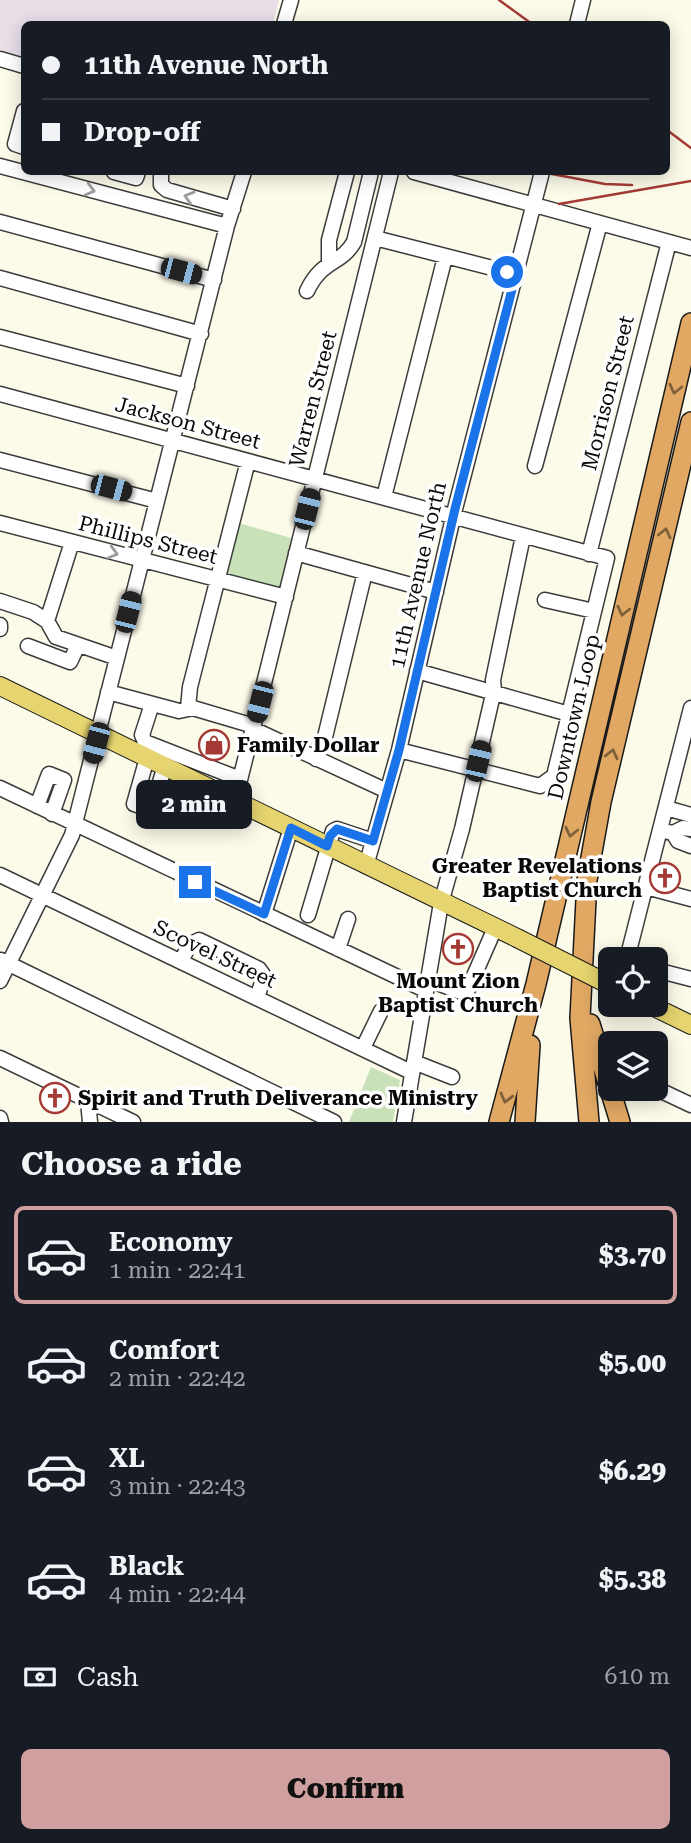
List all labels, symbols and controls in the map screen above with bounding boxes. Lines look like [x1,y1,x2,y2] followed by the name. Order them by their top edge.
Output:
[84,50,328,80] text: 11th Avenue North
[84,117,200,147] text: Drop-off
[83,182,95,196] one-way arrow
[184,190,196,205] one-way arrow
[158,255,205,287] car
[491,256,523,288] route start
[577,313,639,473] street label: Morrison Street
[284,328,342,470] street label: Warren Street
[669,383,683,395] one-way arrow
[113,392,263,454] street label: Jackson Street
[88,472,135,504] car
[385,479,451,671] street label: 11th Avenue North
[292,486,323,532] car
[76,511,220,569] street label: Phillips Street
[657,527,671,539] one-way arrow
[107,545,119,559] one-way arrow
[113,589,144,635] car
[617,605,631,617] one-way arrow
[543,632,605,802] street label: Downtown Loop
[245,679,276,725] car
[81,720,112,766] car
[197,728,231,762] shop icon: Family Dollar
[237,733,380,757] place label: Family Dollar
[464,738,493,784] car
[604,748,618,760] one-way arrow
[137,780,253,830] callout: 2 min
[162,791,226,818] text: 2 min
[564,826,579,838] one-way arrow
[432,854,642,902] place label: Greater Revelations Baptist Church
[648,861,682,895] church icon: Greater Revelations Baptist Church
[179,866,211,898] route end
[150,915,280,993] street label: Scovel Street
[441,932,475,966] church icon: Mount Zion Baptist Church
[598,947,668,1101] map controls
[598,947,668,1017] button: locate
[378,969,538,1017] place label: Mount Zion Baptist Church
[598,1031,668,1101] button: layers
[38,1081,72,1115] church icon: Spirit and Truth Deliverance Ministry
[78,1086,478,1110] place label: Spirit and Truth Deliverance Ministry
[500,1092,514,1104] one-way arrow
[21,1145,242,1183] text: Choose a ride
[25,1224,88,1287] icon: car
[109,1227,232,1257] text: Economy
[599,1240,666,1270] text: $3.70
[109,1257,246,1284] text: 1 min · 22:41
[25,1332,88,1395] icon: car
[109,1335,219,1365] text: Comfort
[599,1348,666,1378] text: $5.00
[109,1365,246,1392] text: 2 min · 22:42
[25,1440,88,1503] icon: car
[109,1443,145,1473] text: XL
[599,1456,666,1486] text: $6.29
[109,1473,246,1500] text: 3 min · 22:43
[25,1548,88,1611] icon: car
[109,1551,184,1581] text: Black
[599,1564,666,1594] text: $5.38
[109,1581,246,1608] text: 4 min · 22:44
[21,1658,59,1696] icon: cash
[77,1662,139,1692] text: Cash
[605,1663,670,1690] text: 610 m
[21,1749,670,1829] button: Confirm

